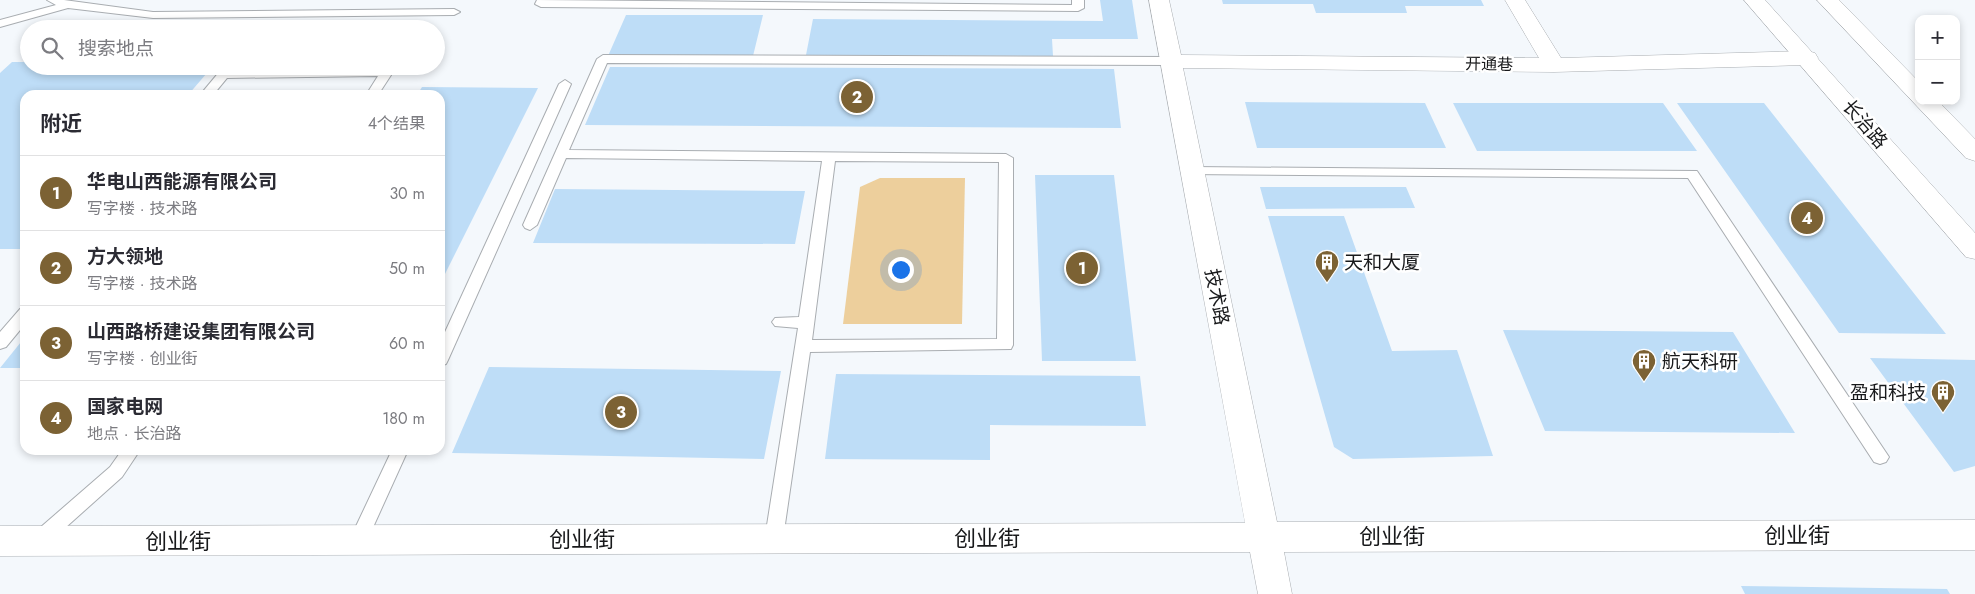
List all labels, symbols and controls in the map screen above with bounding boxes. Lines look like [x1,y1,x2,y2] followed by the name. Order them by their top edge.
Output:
[1915,15,1960,105] map controls
[1915,15,1960,60] button: +
[20,20,445,75] search box
[38,34,66,62] icon: search
[78,35,154,62] text: 搜索地点
[1465,52,1513,76] street label: 开通巷
[1915,60,1960,105] button: −
[841,78,873,116] pin: 2
[1836,94,1894,154] street label: 长治路
[40,109,82,139] text: 附近
[368,112,425,135] text: 4个结果
[87,168,277,195] text: 华电山西能源有限公司
[52,182,60,205] text: 1
[389,182,425,205] text: 30 m
[87,197,197,220] text: 写字楼 · 技术路
[1791,199,1823,237] pin: 4
[87,243,163,270] text: 方大领地
[1066,249,1098,287] pin: 1
[1314,249,1340,283] building icon: 天和大厦
[1344,249,1420,276] place label: 天和大厦
[51,257,61,280] text: 2
[389,257,425,280] text: 50 m
[888,257,914,283] your location
[1198,266,1236,328] street label: 技术路
[87,272,197,295] text: 写字楼 · 技术路
[87,318,315,345] text: 山西路桥建设集团有限公司
[51,332,61,355] text: 3
[389,332,425,355] text: 60 m
[87,347,197,370] text: 写字楼 · 创业街
[1631,348,1657,382] building icon: 航天科研
[1662,348,1738,375] place label: 航天科研
[1850,379,1926,406] place label: 盈和科技
[1930,379,1956,413] building icon: 盈和科技
[87,393,163,420] text: 国家电网
[605,393,637,431] pin: 3
[50,407,62,430] text: 4
[382,407,425,430] text: 180 m
[87,422,181,445] text: 地点 · 长治路
[1764,519,1830,551] street label: 创业街
[1359,520,1425,552] street label: 创业街
[954,522,1020,554] street label: 创业街
[549,523,615,555] street label: 创业街
[145,525,211,557] street label: 创业街

